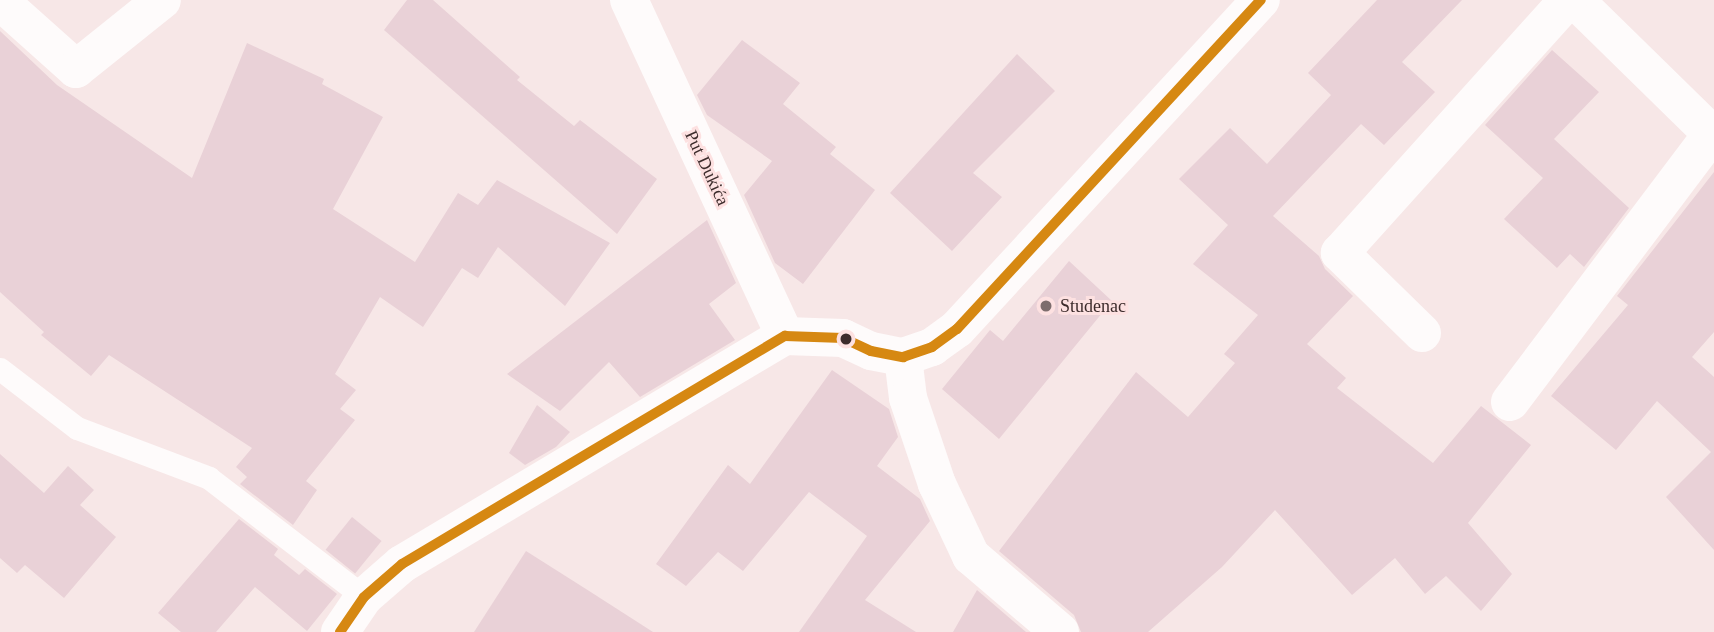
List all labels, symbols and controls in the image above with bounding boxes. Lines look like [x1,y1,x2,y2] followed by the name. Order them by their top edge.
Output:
[680,127,734,209] street label: Put Dukića
[1060,295,1126,317] place label: Studenac
[1038,298,1054,314] marker: Studenac
[839,332,853,346] unlabelled marker

